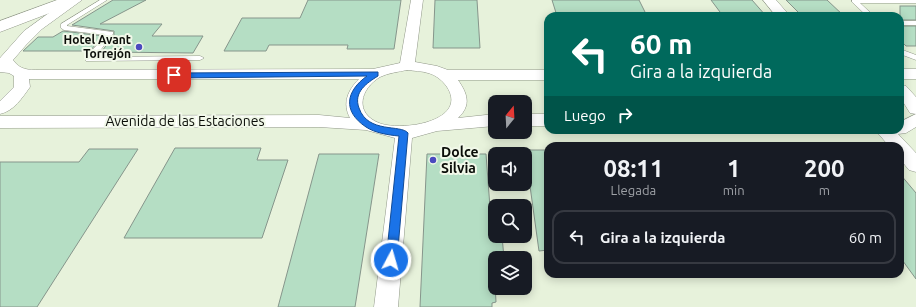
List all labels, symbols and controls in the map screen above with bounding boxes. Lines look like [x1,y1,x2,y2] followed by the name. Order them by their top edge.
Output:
[564,28,616,80] icon: left
[630,28,692,59] text: 60 m
[64,33,131,60] place label: Hotel Avant Torrejón
[134,42,144,52] marker: Hotel Avant Torrejón
[157,58,191,92] pin
[630,61,772,81] text: Gira a la izquierda
[163,64,185,86] icon: arrive
[488,95,532,139] north arrow
[488,95,532,295] map controls
[614,104,636,126] icon: right
[564,107,606,124] text: Luego
[105,113,265,129] street label: Avenida de las Estaciones
[441,144,479,176] place label: Dolce Silvia
[488,147,532,191] button: sound
[428,155,438,165] marker: Dolce Silvia
[603,155,663,182] text: 08:11
[727,155,740,182] text: 1
[804,155,845,182] text: 200
[611,183,656,197] text: Llegada
[723,183,745,197] text: min
[819,183,830,197] text: m
[488,199,532,243] button: search
[566,226,588,248] icon: left
[600,229,726,246] text: Gira a la izquierda
[849,229,882,246] text: 60 m
[370,239,412,281] position arrow
[488,251,532,295] button: layers

